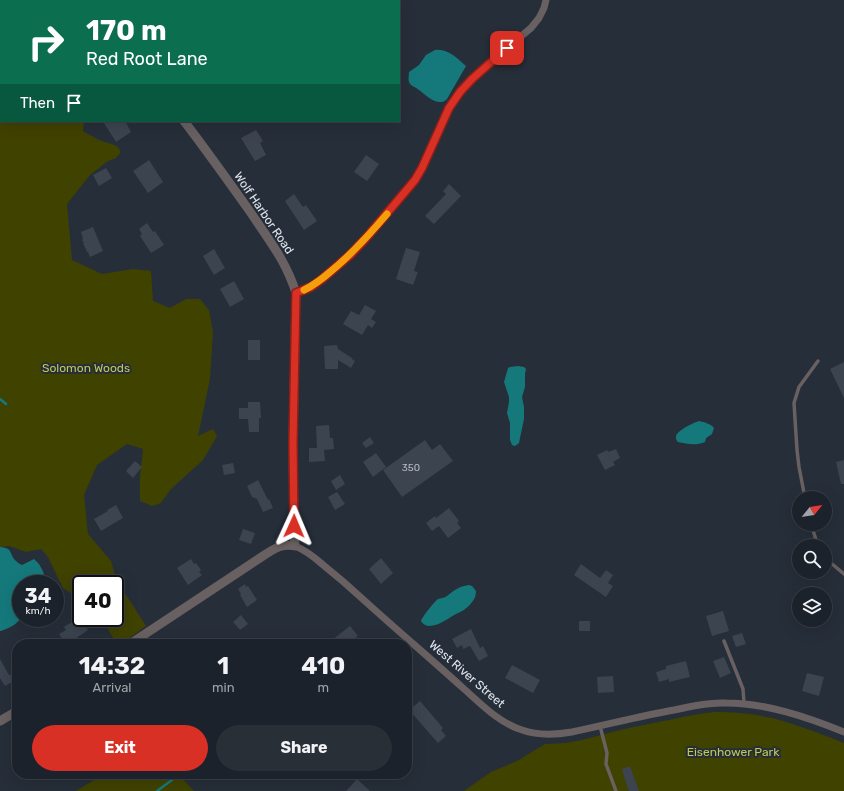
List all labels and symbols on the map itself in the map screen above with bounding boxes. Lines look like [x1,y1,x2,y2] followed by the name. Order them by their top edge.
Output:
[490,31,524,65] pin
[231,169,297,257] street label: Wolf Harbor Road
[42,361,130,375] park label: Solomon Woods
[402,462,420,474] house number: 350
[792,491,832,531] north arrow
[273,505,315,547] position arrow
[72,575,124,627] speed limit sign: 40
[426,637,508,711] street label: West River Street
[687,745,780,759] park label: Eisenhower Park

